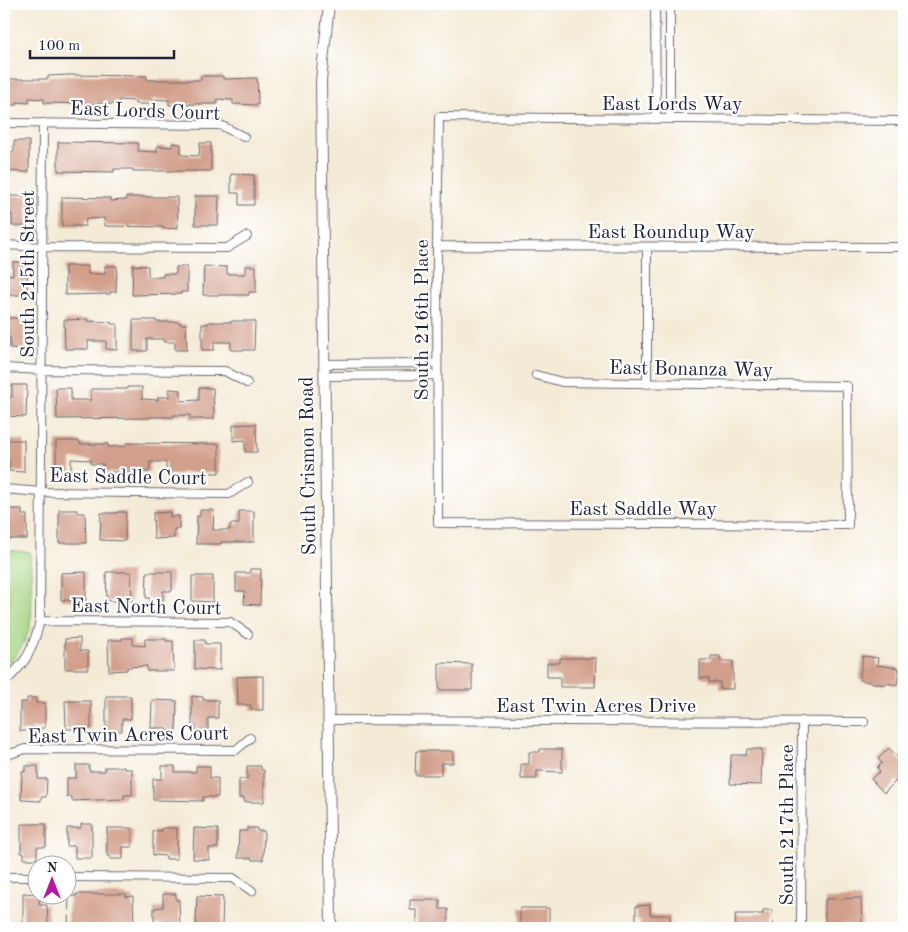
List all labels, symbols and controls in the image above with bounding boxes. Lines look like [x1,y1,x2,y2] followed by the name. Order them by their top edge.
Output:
[30,28,174,60] scale bar
[38,39,80,54] text: 100 m
[601,95,743,115] street label: East Lords Way
[69,99,220,125] street label: East Lords Court
[19,190,39,358] street label: South 215th Street
[587,223,755,243] street label: East Roundup Way
[413,239,433,401] street label: South 216th Place
[609,359,774,381] street label: East Bonanza Way
[297,376,321,556] street label: South Crismon Road
[49,467,207,489] street label: East Saddle Court
[569,500,718,520] street label: East Saddle Way
[70,597,222,619] street label: East North Court
[496,697,696,717] street label: East Twin Acres Drive
[27,724,229,748] street label: East Twin Acres Court
[778,744,798,906] street label: South 217th Place
[28,854,78,904] north arrow
[47,861,58,875] text: N

